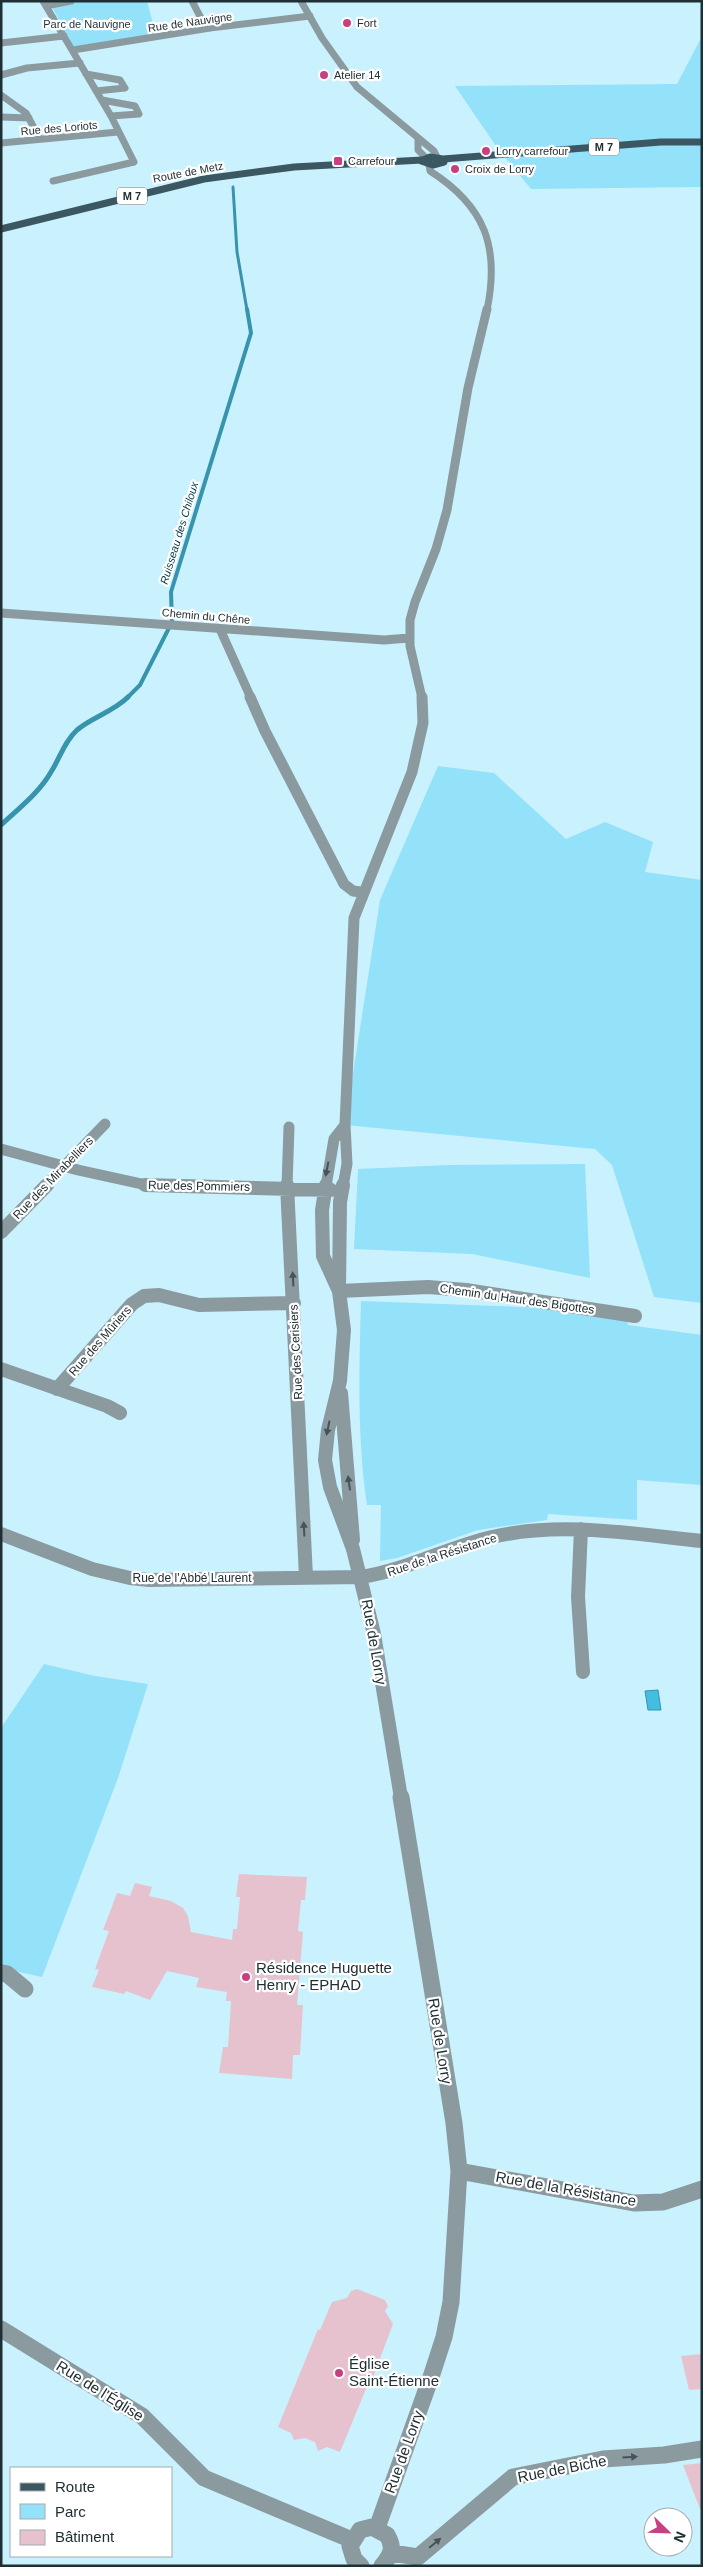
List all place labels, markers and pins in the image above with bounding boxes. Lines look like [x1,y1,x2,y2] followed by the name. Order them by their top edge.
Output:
[341,17,353,29] marker: Fort
[357,17,377,29] place label: Fort
[318,69,330,81] marker: Atelier 14
[334,69,380,81] place label: Atelier 14
[480,145,492,157] marker: Lorry carrefour
[496,145,568,157] place label: Lorry carrefour
[332,155,344,167] marker: Carrefour
[348,155,395,167] place label: Carrefour
[449,163,461,175] marker: Croix de Lorry
[465,163,535,175] place label: Croix de Lorry
[256,1959,392,1993] place label: Résidence Huguette Henry - EPHAD
[240,1971,252,1983] marker: Résidence Huguette Henry - EPHAD
[349,2355,439,2389] place label: Église Saint-Étienne
[333,2367,345,2379] marker: Église Saint-Étienne

